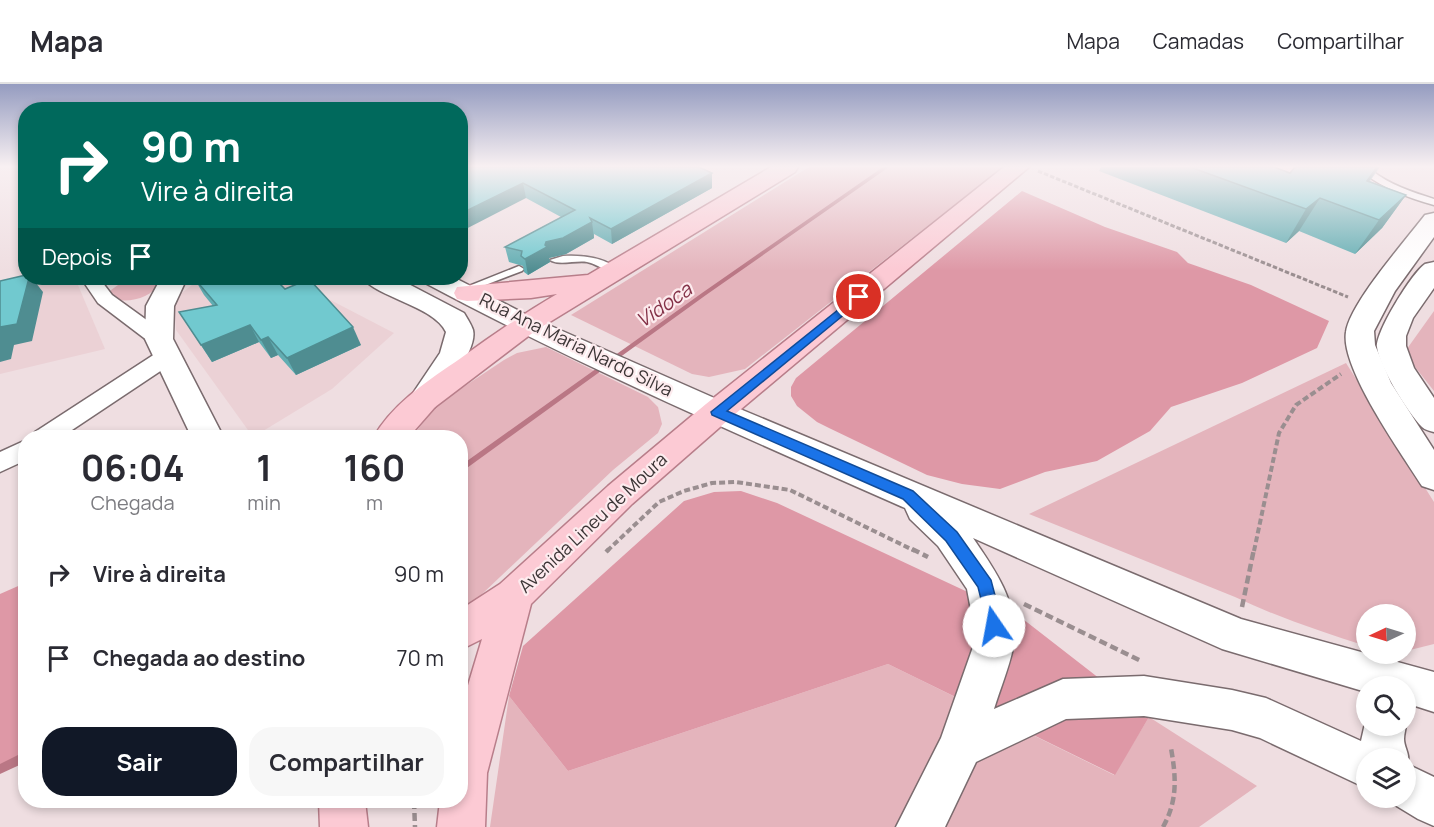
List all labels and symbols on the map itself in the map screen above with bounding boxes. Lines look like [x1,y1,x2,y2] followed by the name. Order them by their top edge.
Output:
[833,271,884,322] pin
[631,275,698,333] water label: Vidoca
[476,287,677,401] street label: Rua Ana Maria Nardo Silva
[513,447,672,598] street label: Avenida Lineu de Moura
[962,594,1026,658] position arrow
[1356,604,1416,664] north arrow

